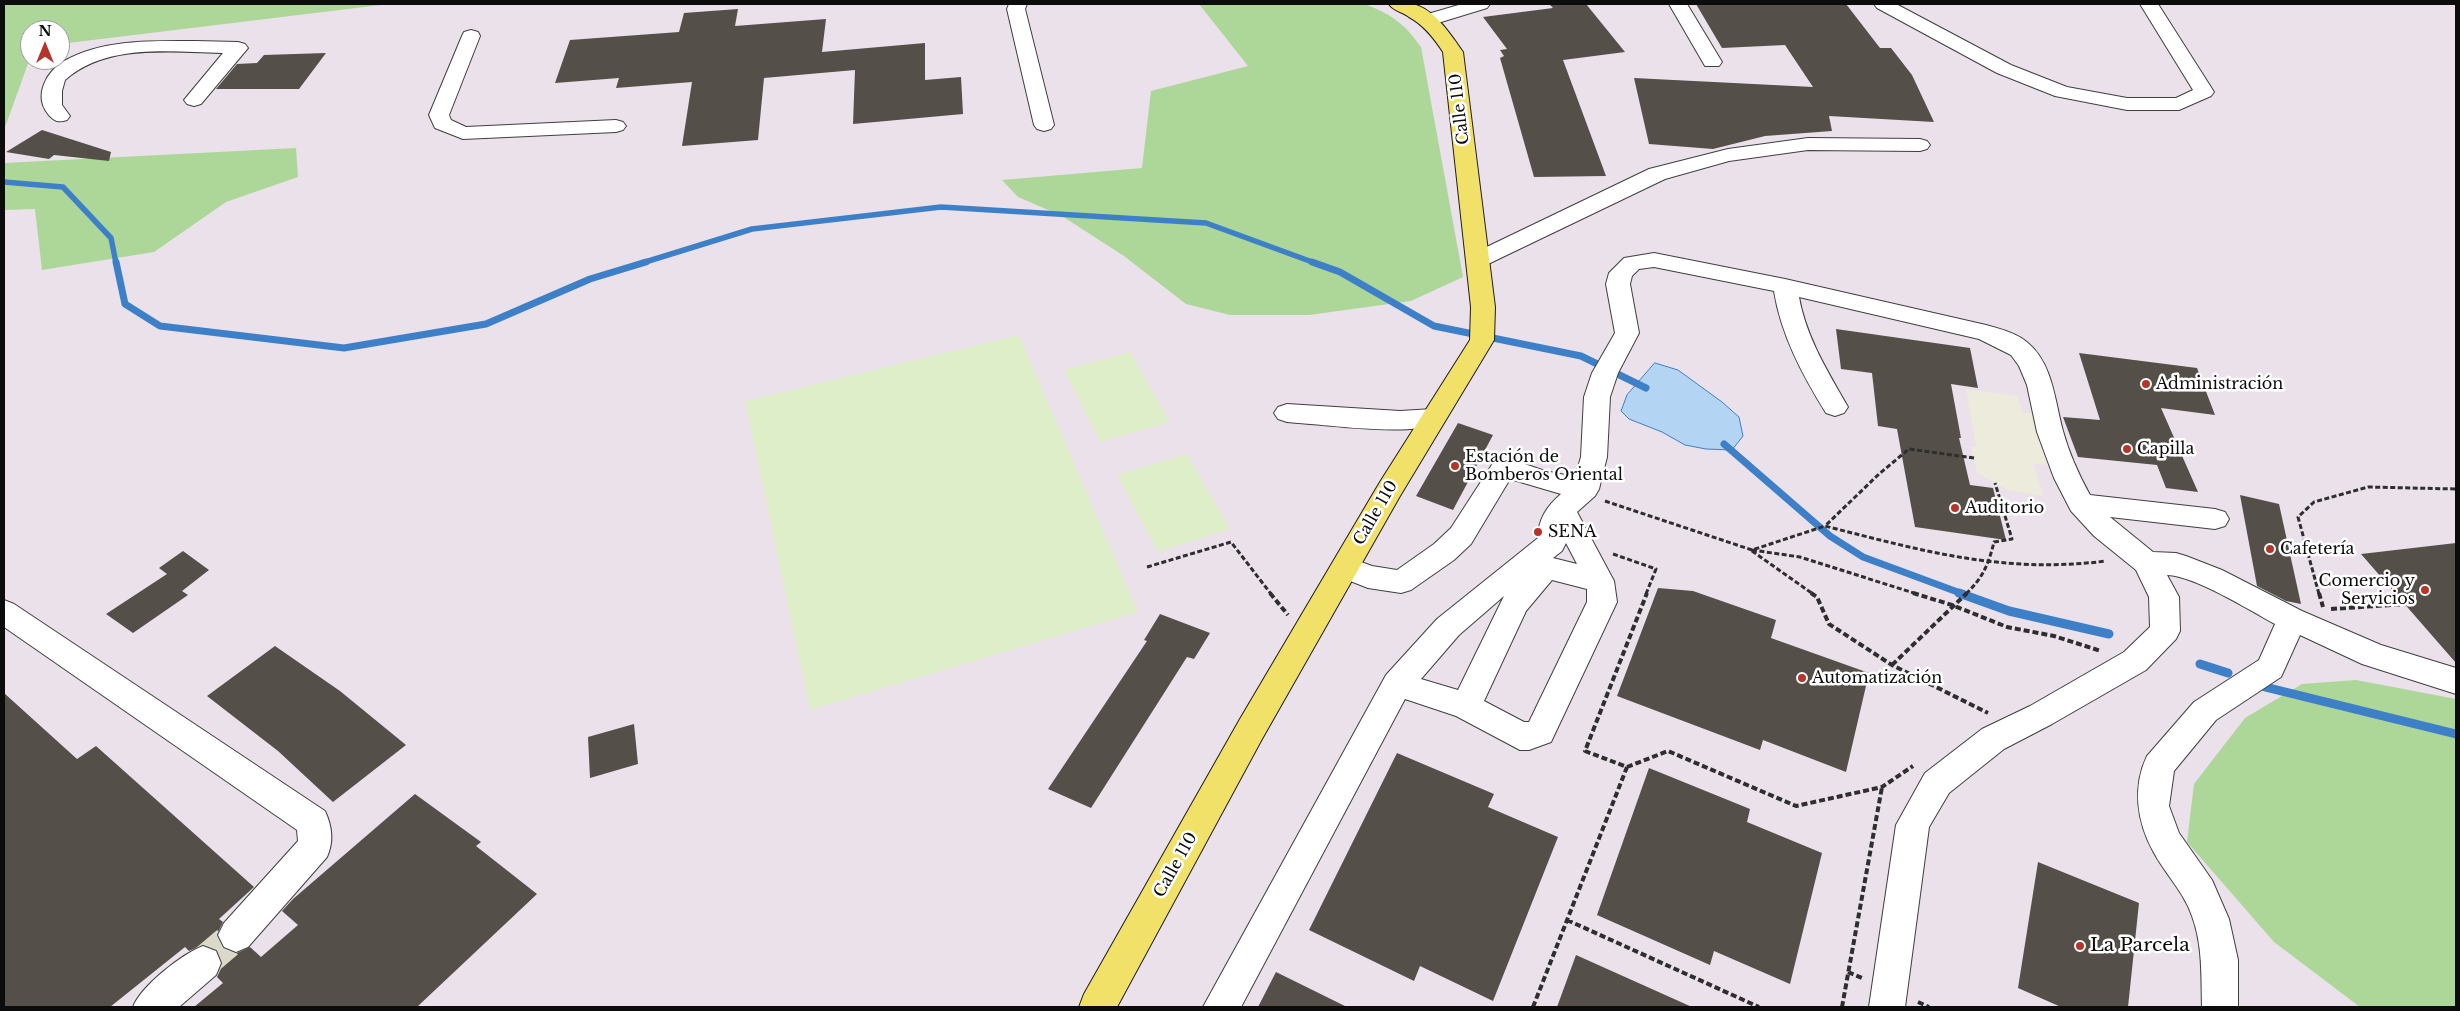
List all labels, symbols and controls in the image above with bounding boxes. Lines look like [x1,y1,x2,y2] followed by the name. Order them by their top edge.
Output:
[20,20,70,70] north arrow
[38,22,52,40] text: N
[1446,72,1474,146] street label: Calle 110
[2156,374,2283,394] place label: Administración
[2140,378,2152,390] marker: Administración
[2137,439,2194,459] place label: Capilla
[2121,443,2133,455] marker: Capilla
[1465,447,1623,485] place label: Estación de Bomberos Oriental
[1449,460,1461,472] marker: Estación de Bomberos Oriental
[1350,477,1402,549] street label: Calle 110
[1965,498,2044,518] place label: Auditorio
[1949,502,1961,514] marker: Auditorio
[1548,522,1597,542] place label: SENA
[1532,526,1544,538] marker: SENA
[2280,539,2354,559] place label: Cafetería
[2264,543,2276,555] marker: Cafetería
[2319,571,2415,609] place label: Comercio y Servicios
[2419,584,2431,596] marker: Comercio y Servicios
[1812,668,1942,688] place label: Automatización
[1796,672,1808,684] marker: Automatización
[1150,829,1202,901] street label: Calle 110
[2090,935,2190,957] place label: La Parcela
[2074,940,2086,952] marker: La Parcela

